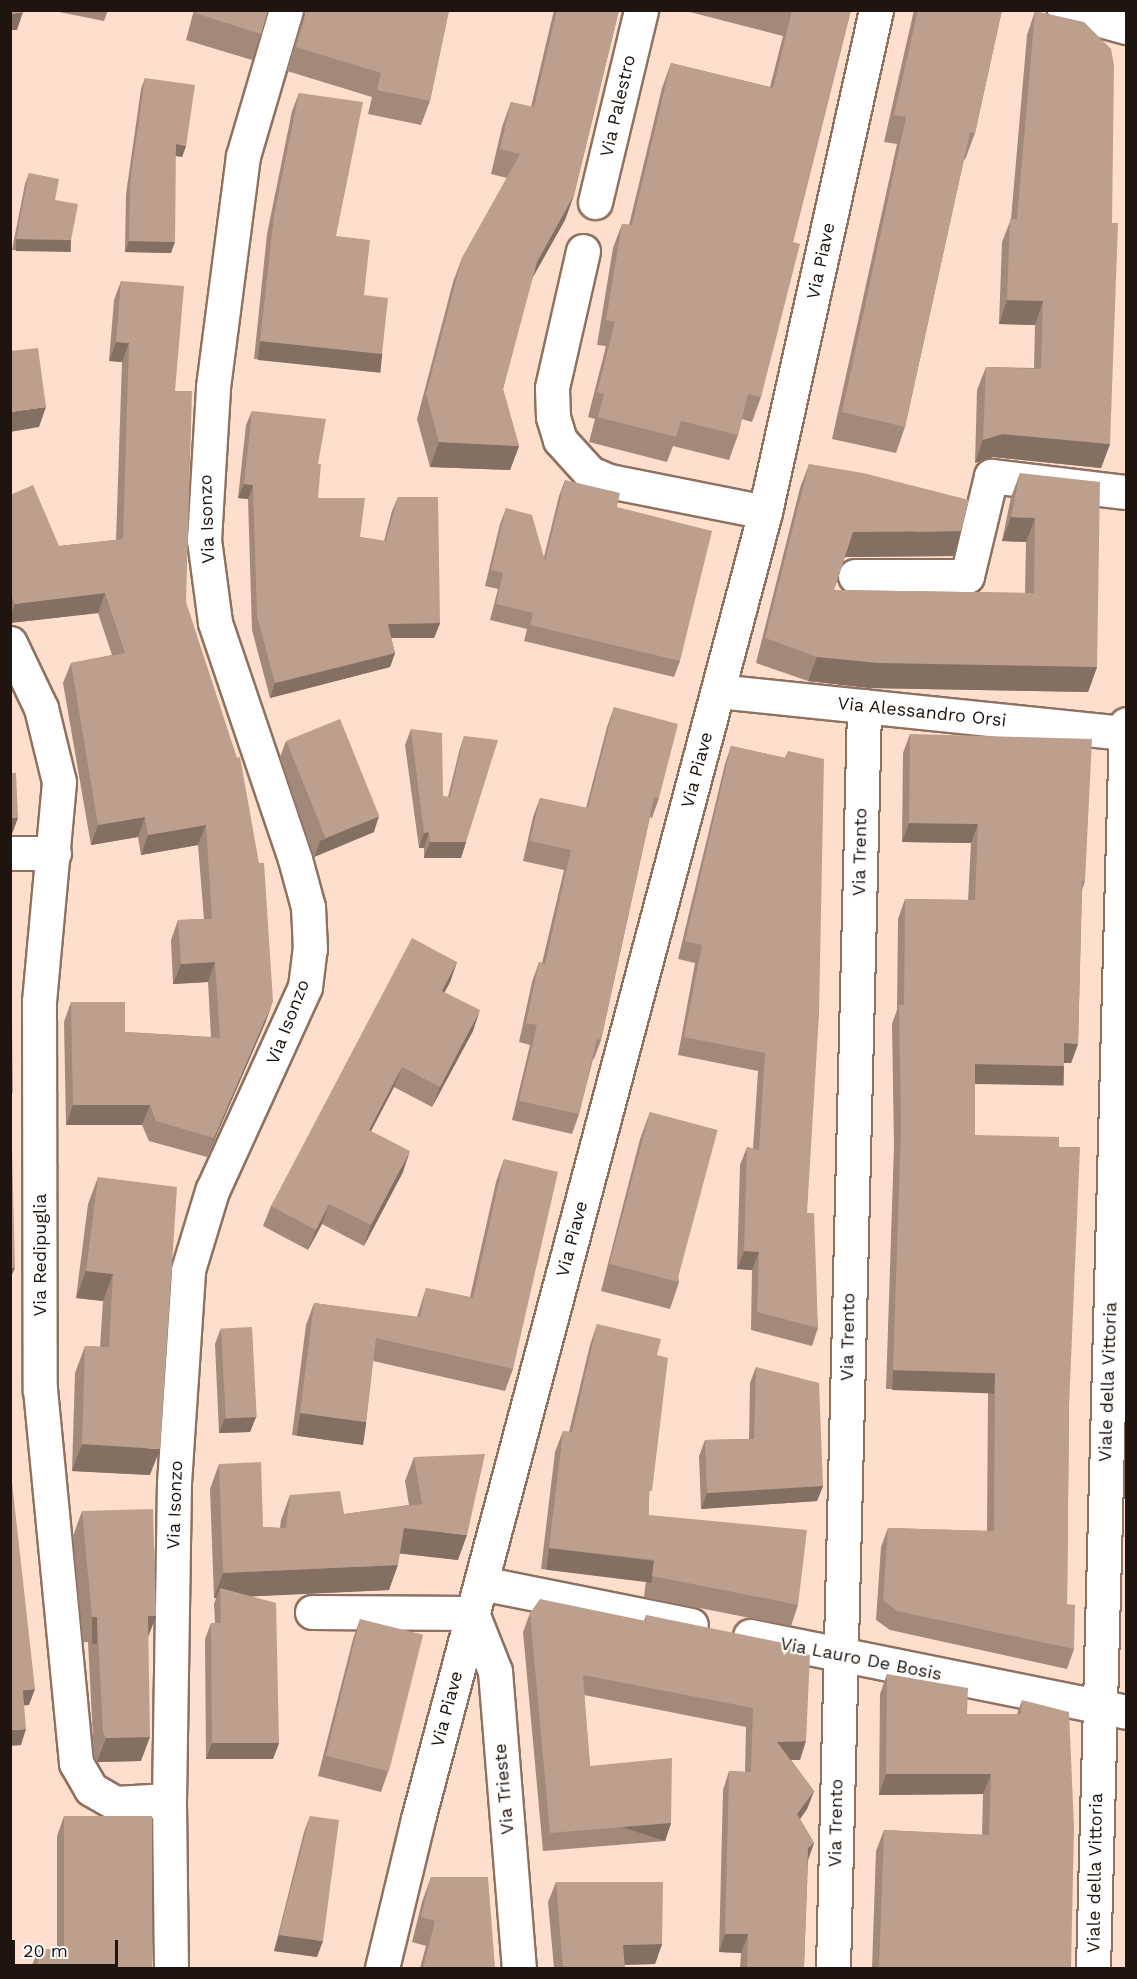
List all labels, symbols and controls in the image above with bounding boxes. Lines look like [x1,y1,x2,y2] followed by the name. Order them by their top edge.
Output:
[596,53,640,159] street label: Via Palestro
[802,221,840,301] street label: Via Piave
[195,474,219,564] street label: Via Isonzo
[836,692,1008,732] street label: Via Alessandro Orsi
[676,729,718,811] street label: Via Piave
[848,807,872,897] street label: Via Trento
[262,976,314,1068] street label: Via Isonzo
[29,1193,51,1317] street label: Via Redipuglia
[551,1198,593,1280] street label: Via Piave
[836,1292,860,1382] street label: Via Trento
[1094,1301,1122,1463] street label: Viale della Vittoria
[163,1460,187,1550] street label: Via Isonzo
[778,1633,944,1685] street label: Via Lauro De Bosis
[426,1668,468,1750] street label: Via Piave
[489,1742,519,1836] street label: Via Trieste
[824,1778,848,1868] street label: Via Trento
[1083,1792,1107,1954] street label: Viale della Vittoria
[15,1928,122,1966] scale bar
[23,1940,68,1961] text: 20 m

